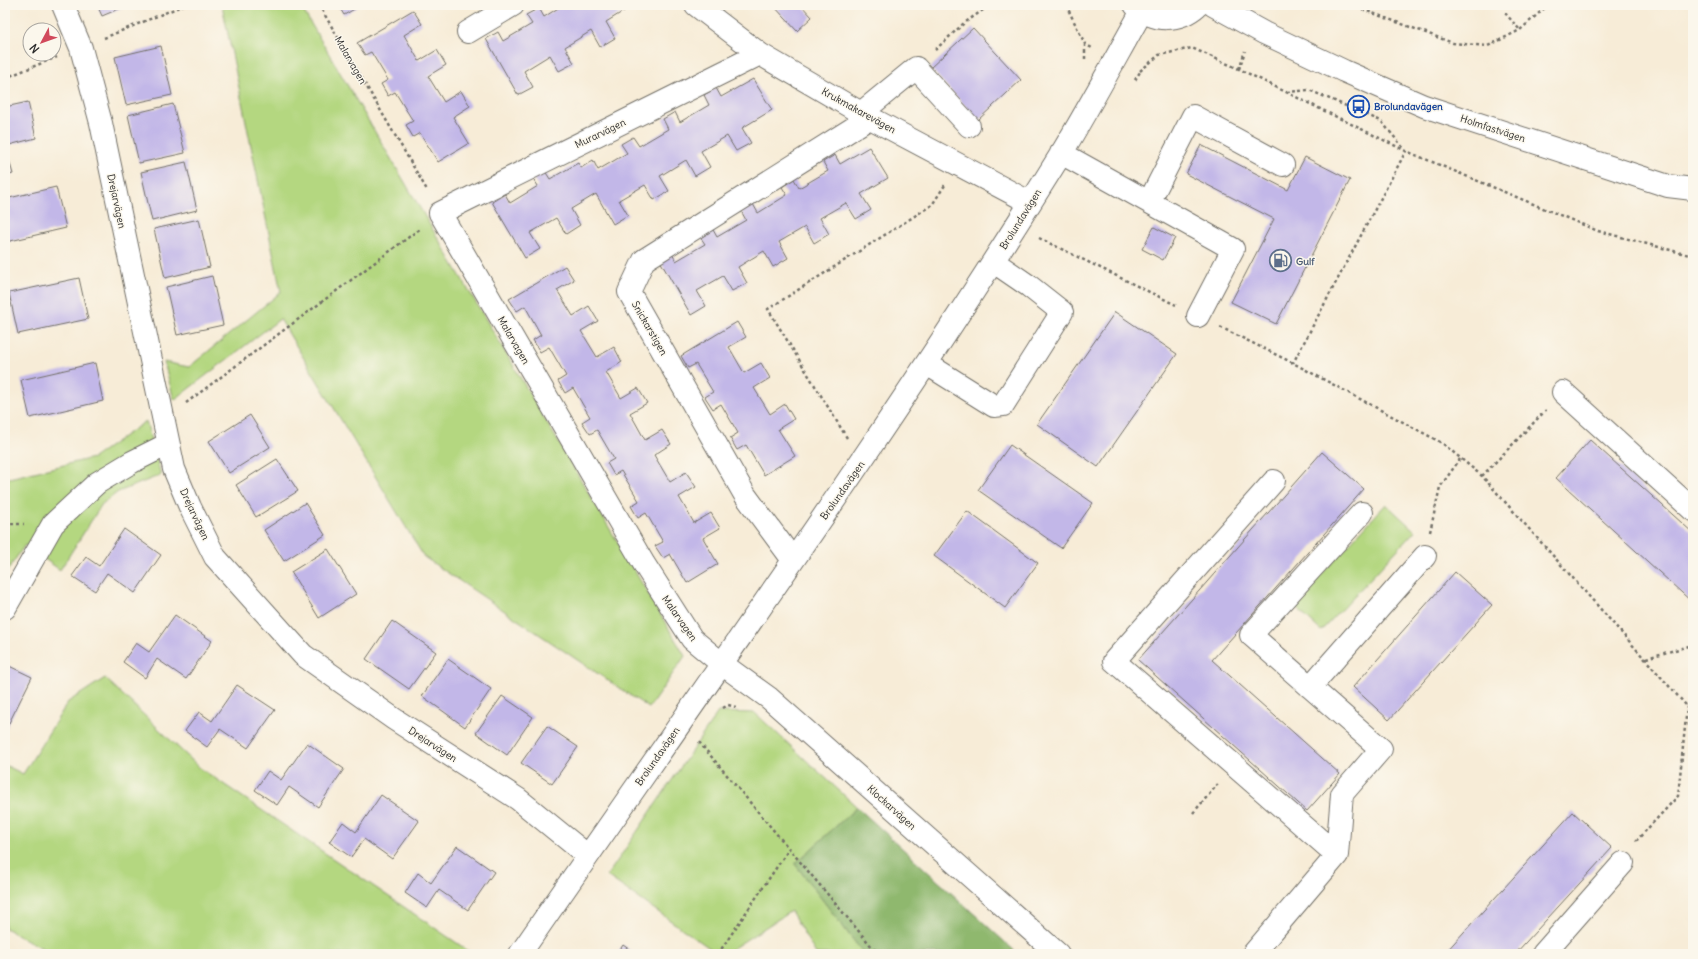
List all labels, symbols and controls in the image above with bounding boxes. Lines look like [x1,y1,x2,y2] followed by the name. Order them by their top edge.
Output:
[22,22,62,62] north arrow
[332,34,370,87] street label: Malarvagen
[27,41,42,56] text: N
[819,85,898,136] street label: Krukmakarevägen
[1346,93,1372,119] bus stop icon: Brolundavägen
[1374,100,1443,113] place label: Brolundavägen
[1459,112,1527,145] street label: Holmfastvägen
[573,115,628,151] street label: Murarvägen
[104,173,129,230] street label: Drejarvägen
[997,186,1044,252] street label: Brolundavägen
[1267,248,1293,274] fuel station icon: Gulf
[1296,255,1315,268] place label: Gulf
[629,299,670,358] street label: Snickarstigen
[495,314,533,367] street label: Malarvagen
[817,458,868,522] street label: Brolundavägen
[177,486,212,542] street label: Drejarvägen
[659,593,700,644] street label: Malarvagen
[406,724,460,765] street label: Drejarvägen
[632,724,683,788] street label: Brolundavägen
[865,782,919,833] street label: Klockarvägen

